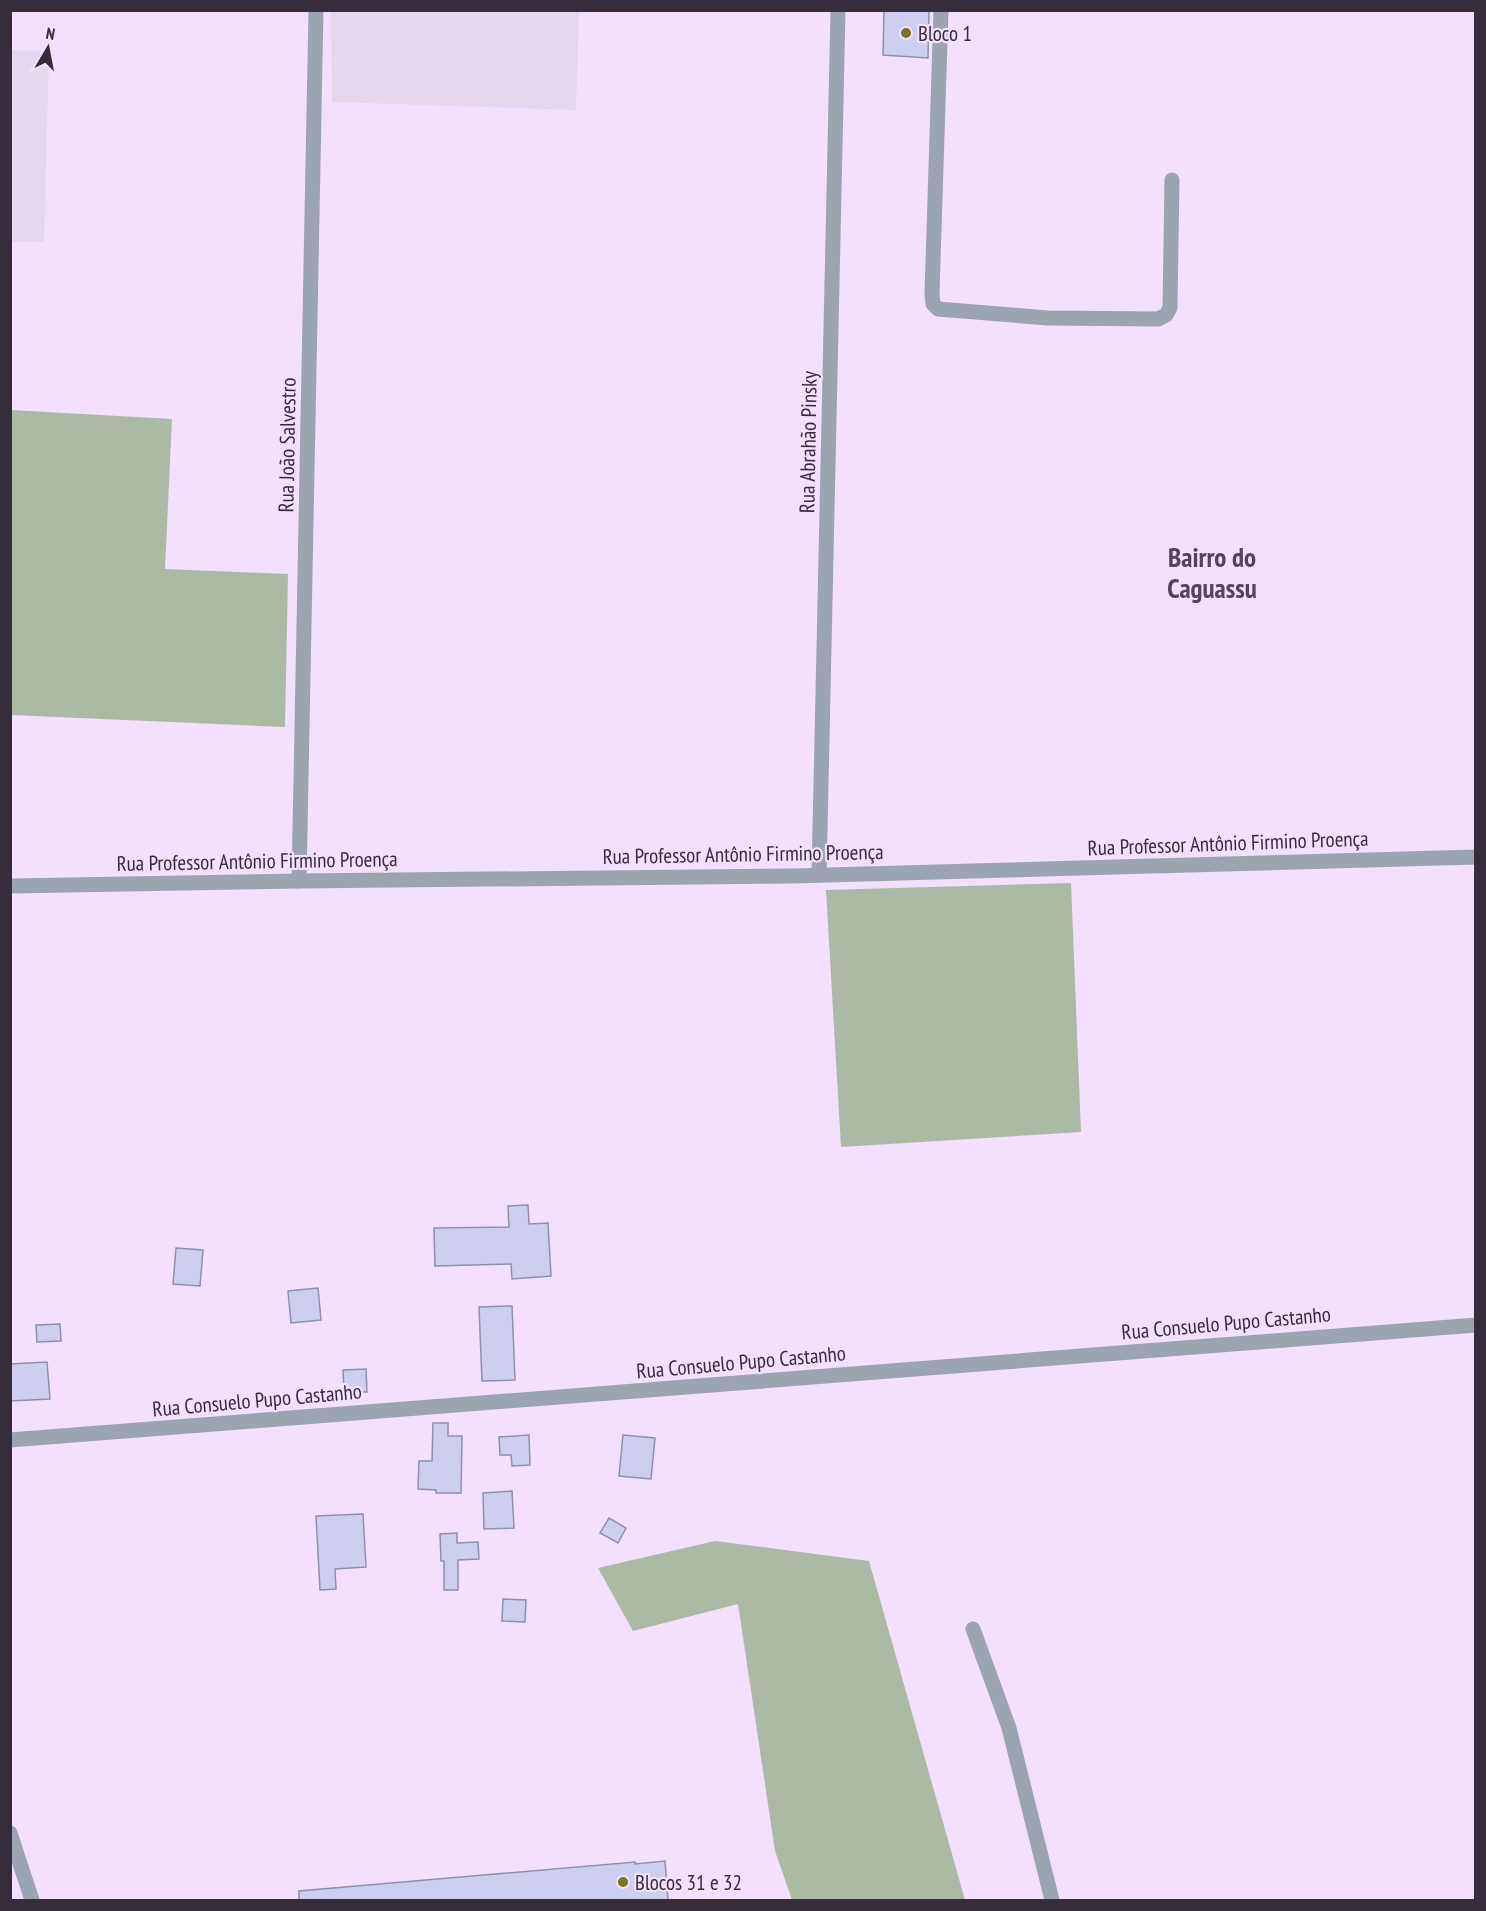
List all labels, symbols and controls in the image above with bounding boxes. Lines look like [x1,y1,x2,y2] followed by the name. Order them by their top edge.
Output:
[18,18,78,78] north arrow
[918,20,972,47] place label: Bloco 1
[45,23,57,44] text: N
[899,26,913,40] marker: Bloco 1
[793,371,823,513] street label: Rua Abrahão Pinsky
[272,377,302,513] street label: Rua João Salvestro
[1167,540,1257,605] district label: Bairro do Caguassu
[1087,825,1369,861] street label: Rua Professor Antônio Firmino Proença
[602,838,884,870] street label: Rua Professor Antônio Firmino Proença
[116,845,398,877] street label: Rua Professor Antônio Firmino Proença
[1120,1300,1332,1346] street label: Rua Consuelo Pupo Castanho
[635,1339,847,1385] street label: Rua Consuelo Pupo Castanho
[151,1377,363,1423] street label: Rua Consuelo Pupo Castanho
[635,1869,742,1896] place label: Blocos 31 e 32
[616,1875,630,1889] marker: Blocos 31 e 32

